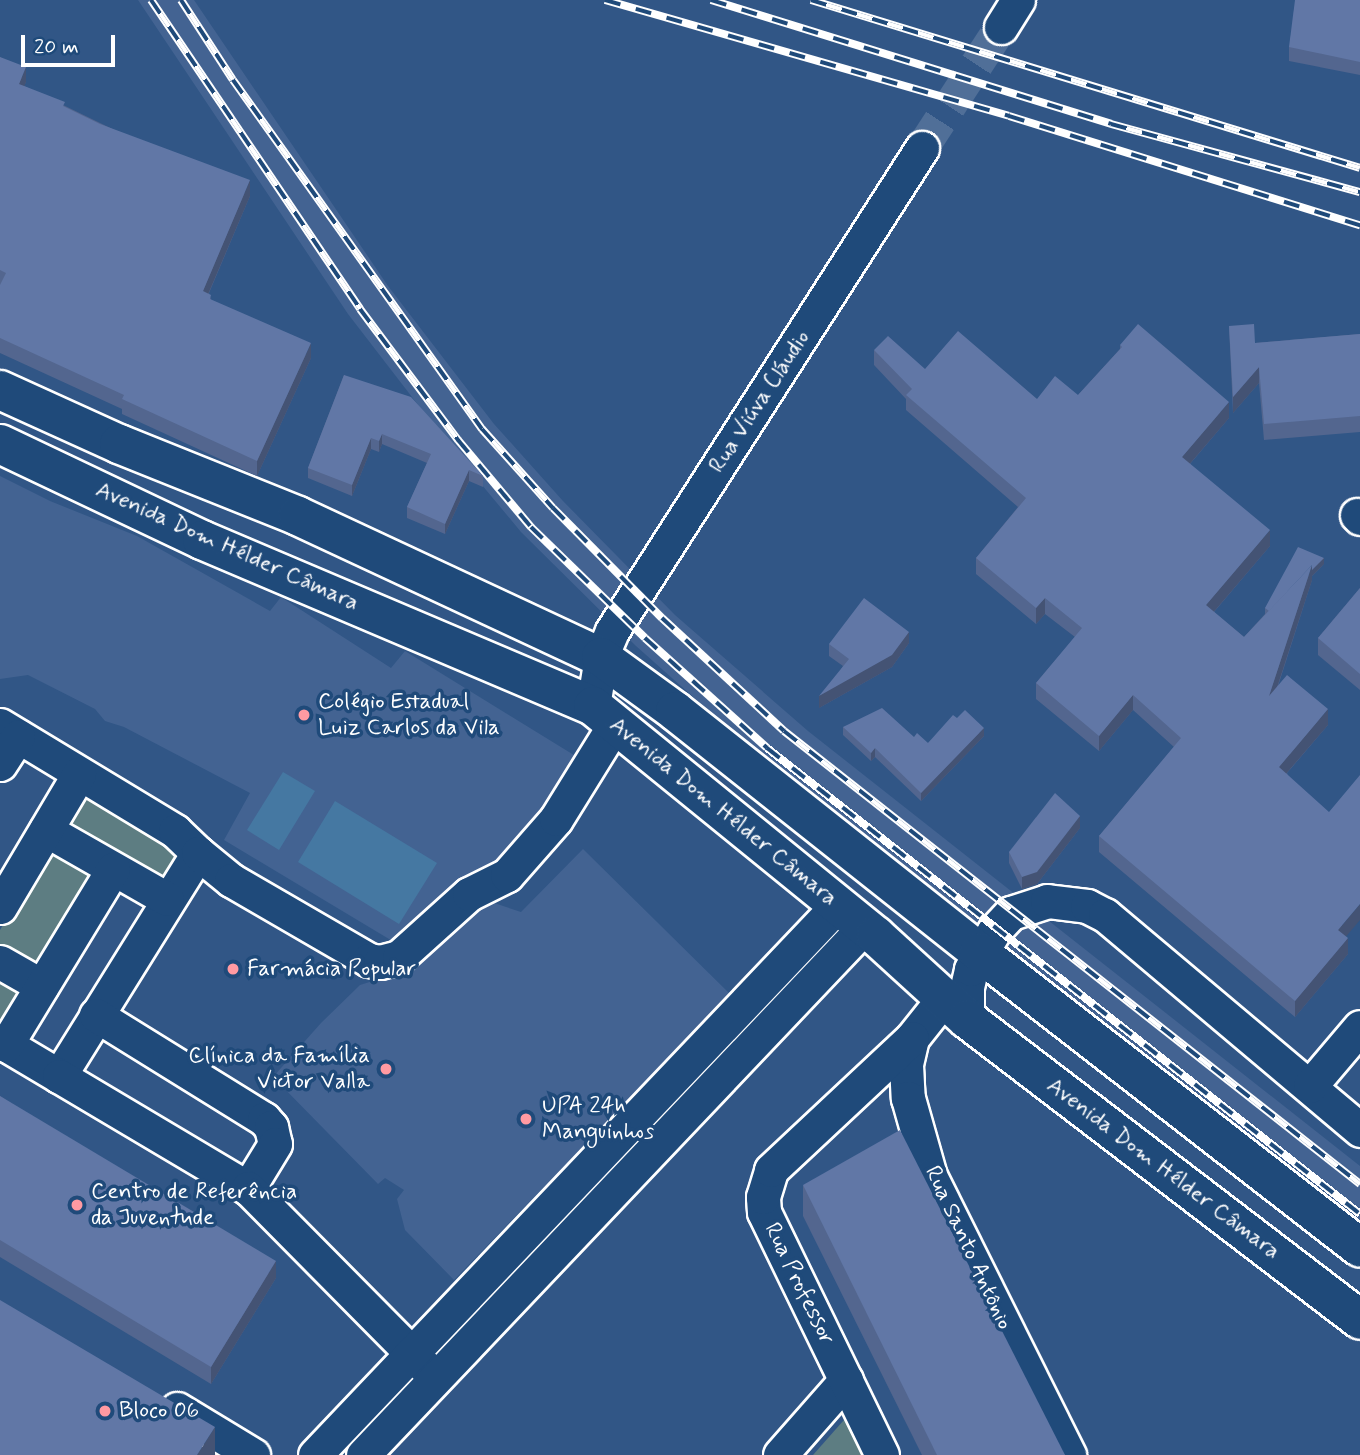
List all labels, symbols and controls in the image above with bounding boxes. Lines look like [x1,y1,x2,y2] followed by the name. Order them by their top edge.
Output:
[24,21,119,65] scale bar
[34,33,79,61] text: 20 m
[703,324,817,480] street label: Rua Viúva Cláudio
[91,476,363,618] street label: Avenida Dom Hélder Câmara
[318,688,499,742] place label: Colégio Estadual Luiz Carlos da Vila
[296,707,312,723] marker: Colégio Estadual Luiz Carlos da Vila
[603,711,843,913] street label: Avenida Dom Hélder Câmara
[247,955,414,983] place label: Farmácia Popular
[225,961,241,977] marker: Farmácia Popular
[192,1042,370,1096] place label: Clínica da Família Victor Valla
[376,1059,396,1079] marker: Clínica da Família Victor Valla
[1041,1072,1285,1266] street label: Avenida Dom Hélder Câmara
[542,1092,654,1146] place label: UPA 24h Manguinhos
[516,1109,536,1129] marker: UPA 24h Manguinhos
[919,1163,1017,1333] street label: Rua Santo Antônio
[91,1178,301,1232] place label: Centro de Referência da Juventude
[69,1197,85,1213] marker: Centro de Referência da Juventude
[758,1218,840,1350] street label: Rua Professor
[119,1397,199,1425] place label: Bloco 06
[97,1403,113,1419] marker: Bloco 06

